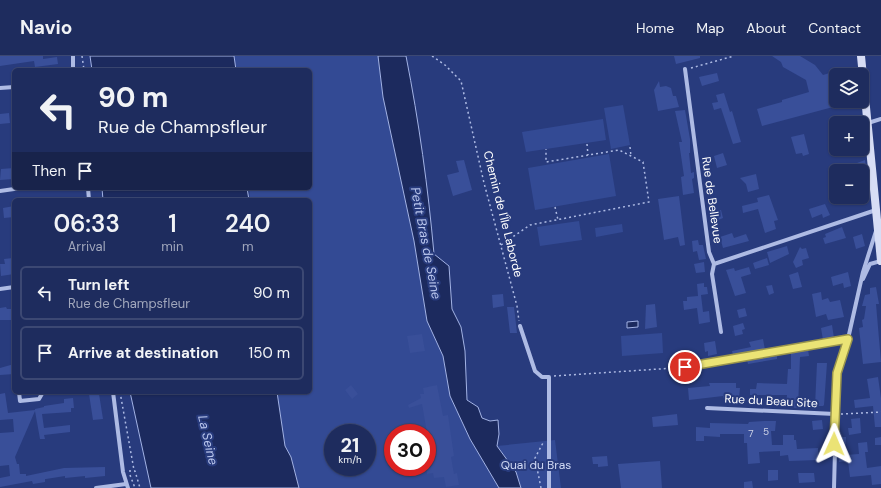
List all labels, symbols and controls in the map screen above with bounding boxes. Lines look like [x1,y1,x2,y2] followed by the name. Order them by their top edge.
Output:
[20,15,72,40] text: Navio
[636,19,674,37] text: Home
[696,19,724,37] text: Map
[746,19,786,37] text: About
[808,19,861,37] text: Contact
[829,68,869,204] map controls
[829,68,869,108] button: layers
[98,79,168,116] text: 90 m
[32,84,84,136] icon: left
[98,115,267,139] text: Rue de Champsfleur
[829,116,869,156] button: +
[480,149,526,279] street label: Chemin de l'Île Laborde
[698,156,726,245] street label: Rue de Bellevue
[74,160,96,182] icon: arrive
[32,161,66,181] text: Then
[829,164,869,204] button: −
[407,186,445,300] water label: Petit Bras de Seine
[53,208,120,239] text: 06:33
[168,208,177,239] text: 1
[225,208,271,239] text: 240
[68,238,106,255] text: Arrival
[161,238,183,255] text: min
[242,238,254,255] text: m
[68,275,129,295] text: Turn left
[34,282,56,304] icon: left
[253,283,290,303] text: 90 m
[68,295,190,312] text: Rue de Champsfleur
[34,342,56,364] icon: arrive
[68,343,219,363] text: Arrive at destination
[249,343,290,363] text: 150 m
[668,350,702,384] pin
[674,356,696,378] icon: arrive
[724,391,818,411] street label: Rue du Beau Site
[194,413,222,467] water label: La Seine
[813,423,855,465] position arrow
[384,424,436,476] speed limit sign: 30
[763,425,769,438] house number: 5
[748,427,754,440] house number: 7
[341,432,359,458] text: 21
[338,453,362,466] text: km/h
[501,457,571,473] park label: Quai du Bras

